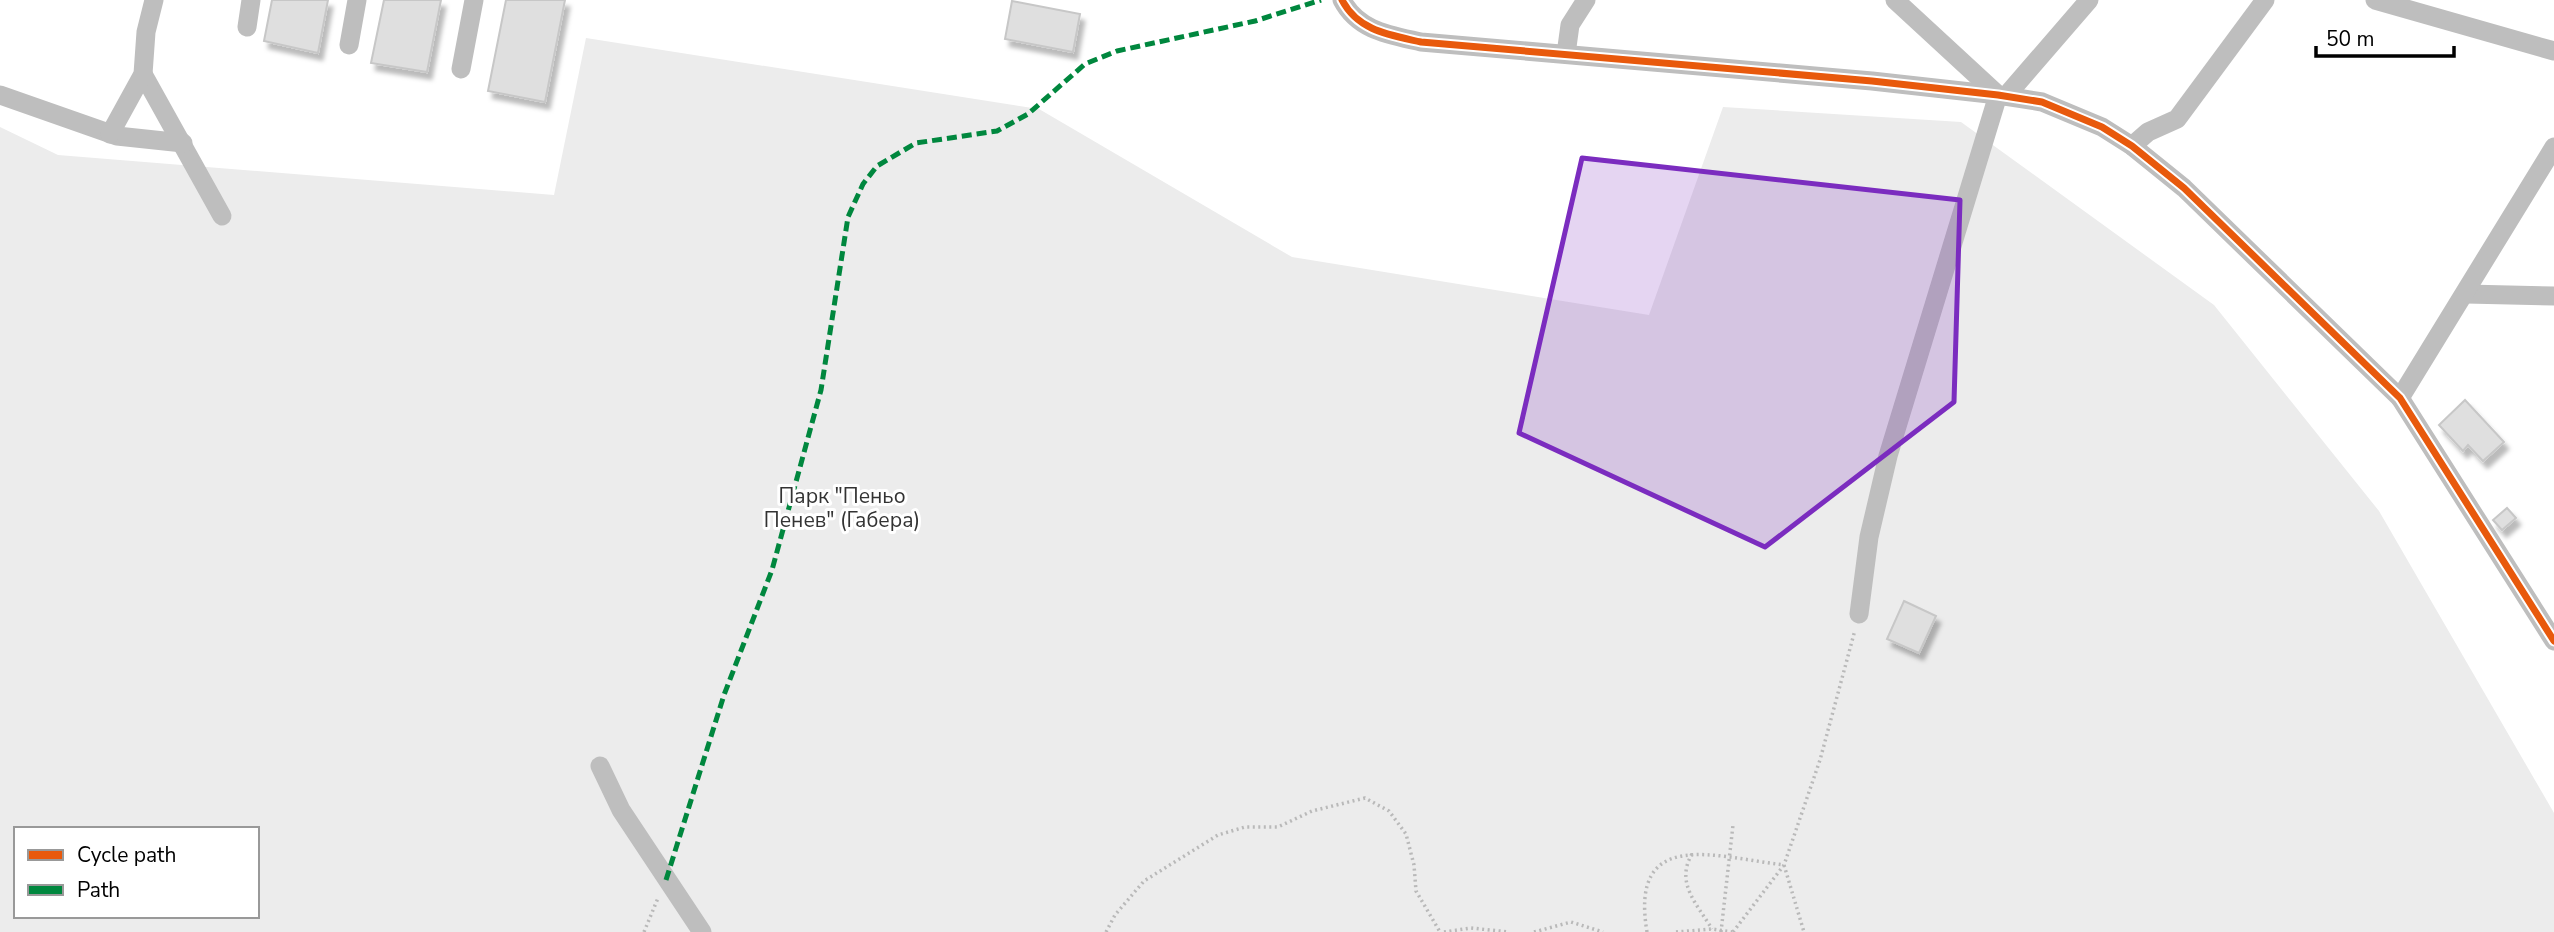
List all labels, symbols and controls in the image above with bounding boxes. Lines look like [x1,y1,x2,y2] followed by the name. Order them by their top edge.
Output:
[2316,14,2454,58] scale bar
[2326,25,2375,53] text: 50 m
[764,482,920,534] park label: Парк "Пеньо Пенев" (Габера)
[14,827,259,918] legend
[77,841,176,869] text: Cycle path
[77,876,120,904] text: Path

